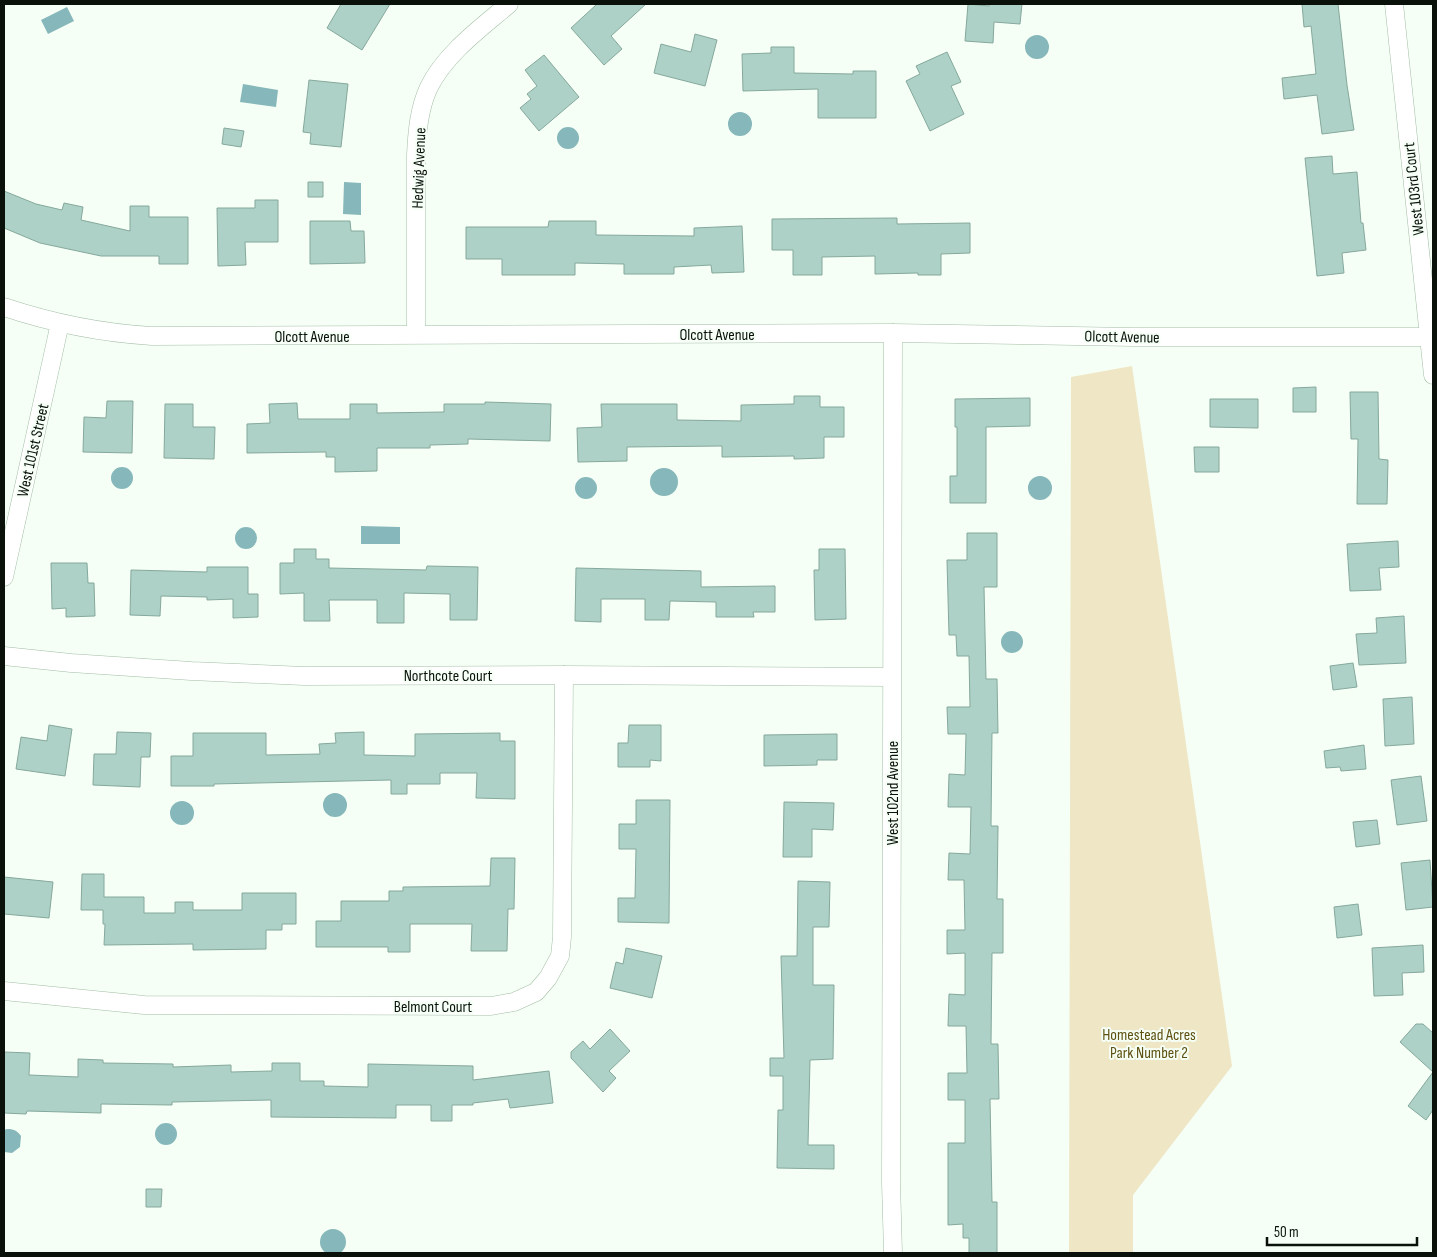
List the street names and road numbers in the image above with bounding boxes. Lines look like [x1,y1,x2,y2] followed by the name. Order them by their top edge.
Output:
[409,127,430,209] street label: Hedwig Avenue
[1400,141,1429,236] street label: West 103rd Court
[679,326,755,345] street label: Olcott Avenue
[1084,327,1160,348] street label: Olcott Avenue
[274,328,350,347] street label: Olcott Avenue
[14,402,53,499] street label: West 101st Street
[404,667,492,686] street label: Northcote Court
[884,741,903,845] street label: West 102nd Avenue
[394,998,472,1017] street label: Belmont Court

